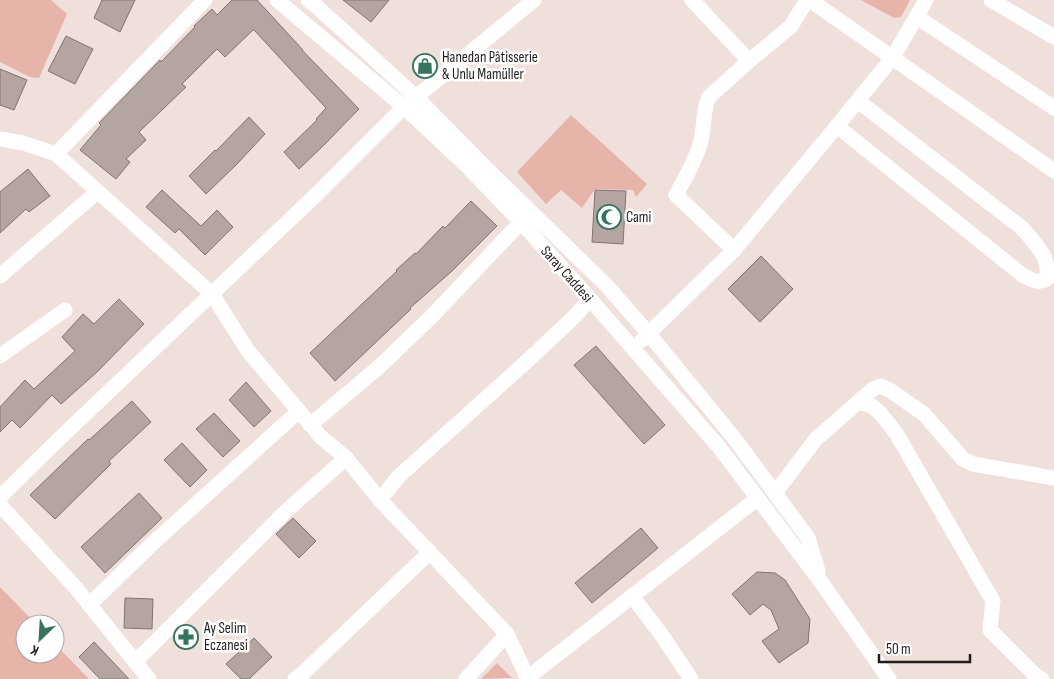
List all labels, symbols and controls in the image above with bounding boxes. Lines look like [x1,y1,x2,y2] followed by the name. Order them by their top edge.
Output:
[442,48,538,84] place label: Hanedan Pâtisserie & Unlu Mamüller
[412,53,438,79] shop icon: Hanedan Pâtisserie & Unlu Mamüller
[596,204,622,230] mosque icon: Cami
[626,208,651,227] place label: Cami
[536,242,597,307] street label: Saray Caddesi
[15,614,65,664] north arrow
[203,619,248,655] place label: Ay Selim Eczanesi
[173,624,199,650] pharmacy icon: Ay Selim Eczanesi
[879,632,970,664] scale bar
[886,640,911,659] text: 50 m
[28,641,41,659] text: K

